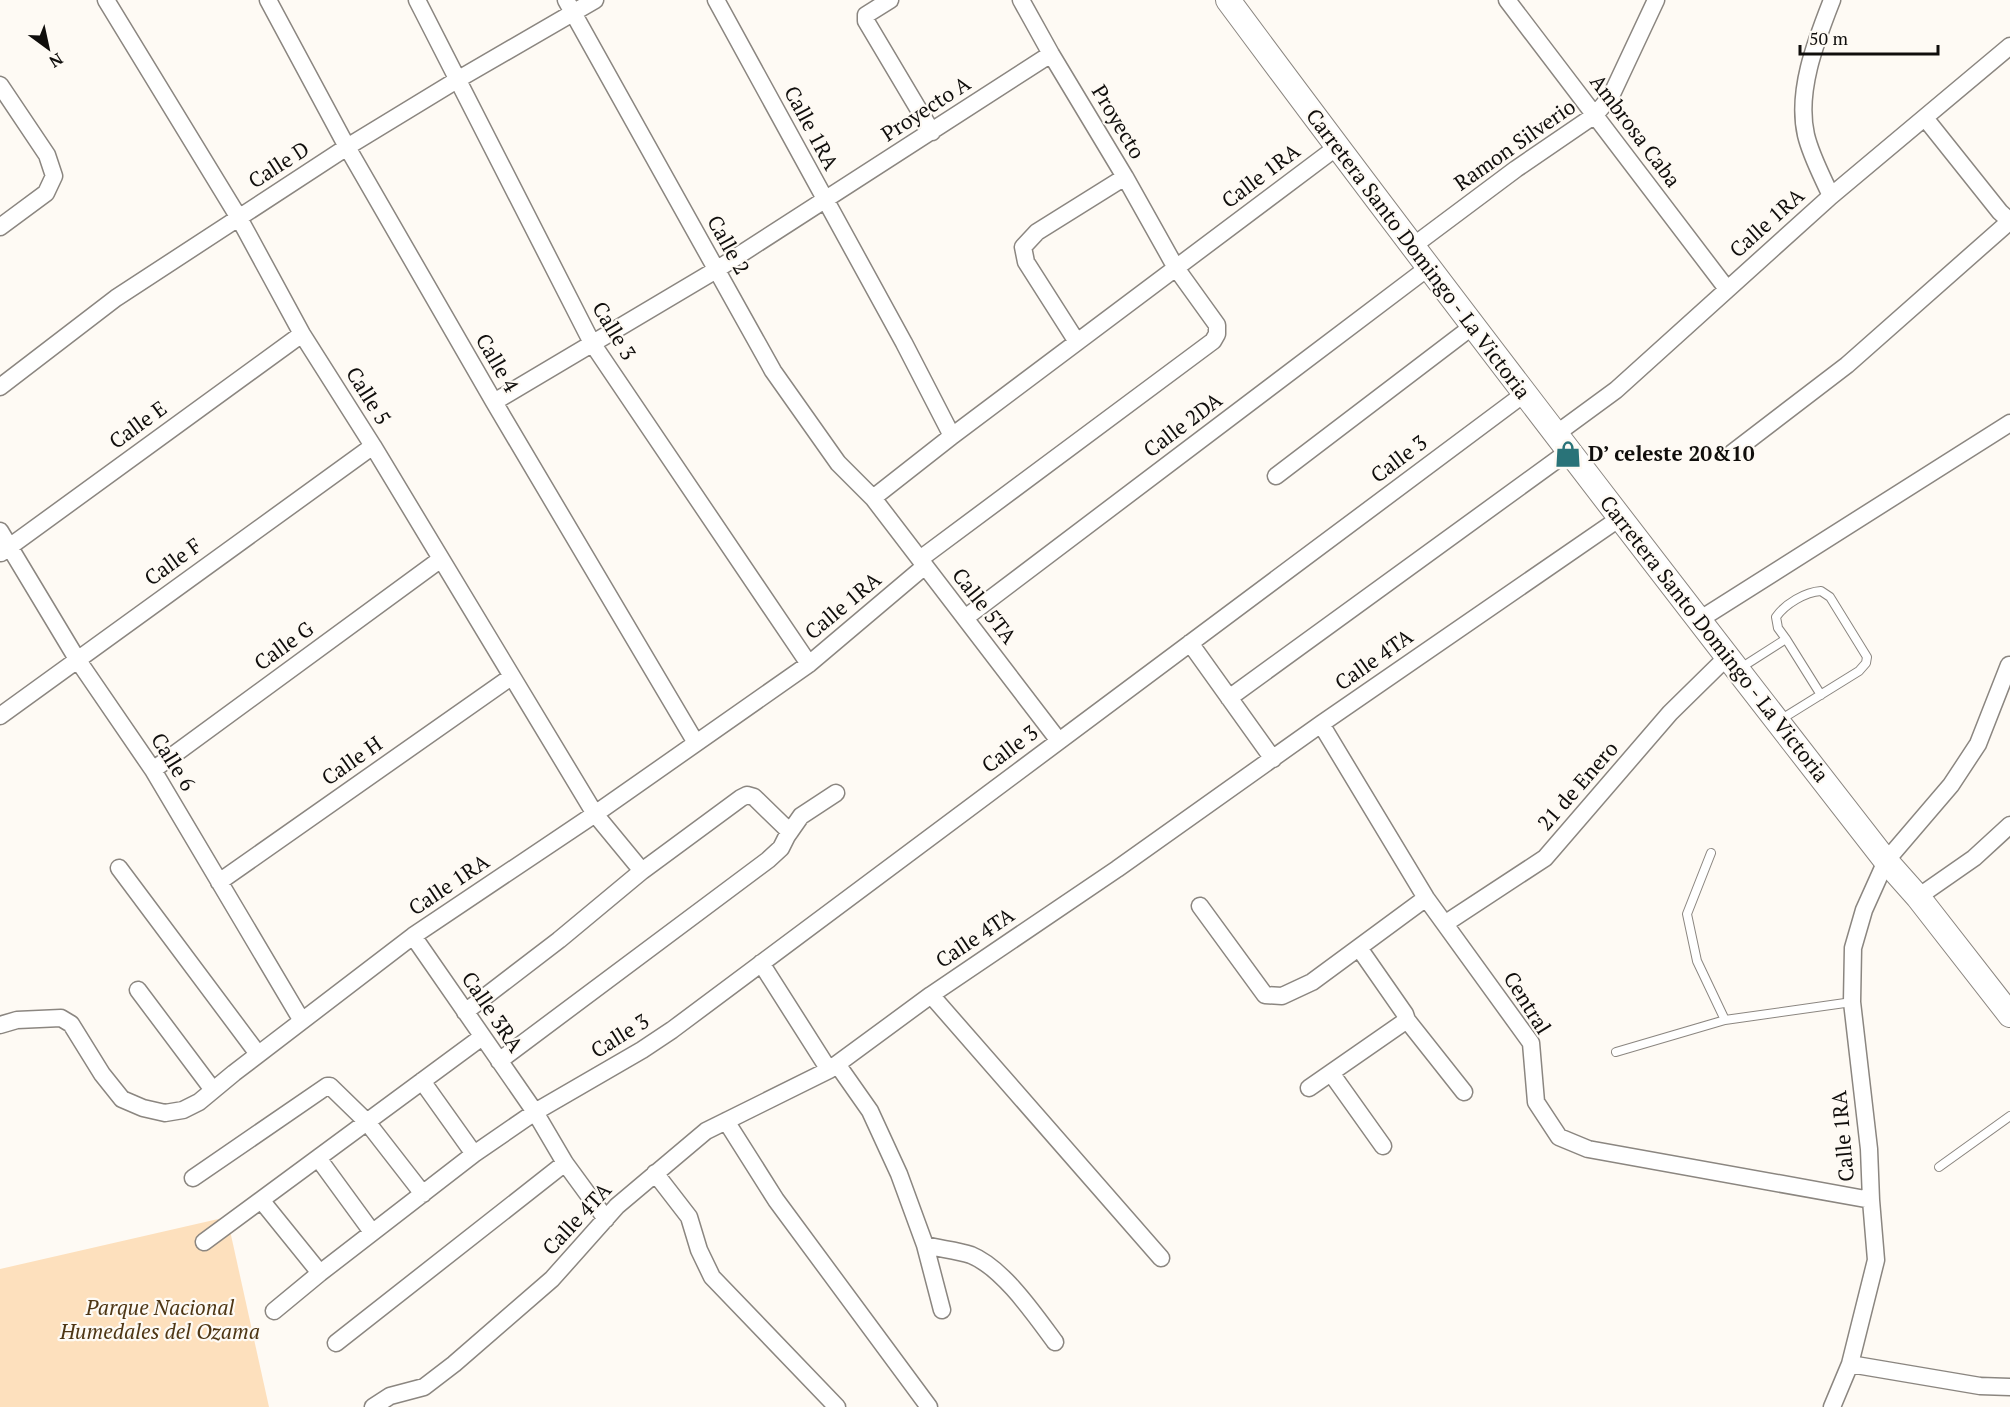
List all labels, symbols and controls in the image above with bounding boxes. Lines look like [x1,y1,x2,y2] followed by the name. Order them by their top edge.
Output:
[18,18,78,78] north arrow
[1800,18,1938,56] scale bar
[1809,26,1849,50] text: 50 m
[45,48,67,73] text: N
[1584,68,1688,193] street label: Ambrosa Caba
[876,69,976,147] street label: Proyecto A
[1086,79,1152,164] street label: Proyecto
[778,81,846,175] street label: Calle 1RA
[1448,92,1581,196] street label: Ramon Silverio
[1300,103,1538,405] street label: Carretera Santo Domingo - La Victoria
[243,134,314,194] street label: Calle D
[1215,136,1306,214] street label: Calle 1RA
[1723,181,1810,263] street label: Calle 1RA
[701,210,757,279] street label: Calle 2
[586,296,643,365] street label: Calle 3
[470,328,526,398] street label: Calle 4
[340,361,398,430] street label: Calle 5
[1137,385,1228,463] street label: Calle 2DA
[103,394,172,455] street label: Calle E
[1365,428,1432,489] street label: Calle 3
[1553,439,1583,469] shop icon: D’ celeste 20&10
[1588,439,1755,467] place label: D’ celeste 20&10
[1594,489,1836,788] street label: Carretera Santo Domingo - La Victoria
[138,531,206,591] street label: Calle F
[946,562,1024,650] street label: Calle 5TA
[798,565,887,645] street label: Calle 1RA
[248,614,319,676] street label: Calle G
[1329,622,1419,696] street label: Calle 4TA
[976,718,1043,779] street label: Calle 3
[145,727,203,796] street label: Calle 6
[316,729,387,791] street label: Calle H
[1531,735,1624,836] street label: 21 de Enero
[403,847,495,921] street label: Calle 1RA
[930,900,1020,974] street label: Calle 4TA
[456,966,530,1058] street label: Calle 3RA
[1498,966,1558,1039] street label: Central
[585,1006,654,1064] street label: Calle 3
[1824,1089,1860,1183] street label: Calle 1RA
[536,1176,617,1261] street label: Calle 4TA
[59,1293,260,1345] park label: Parque Nacional Humedales del Ozama

